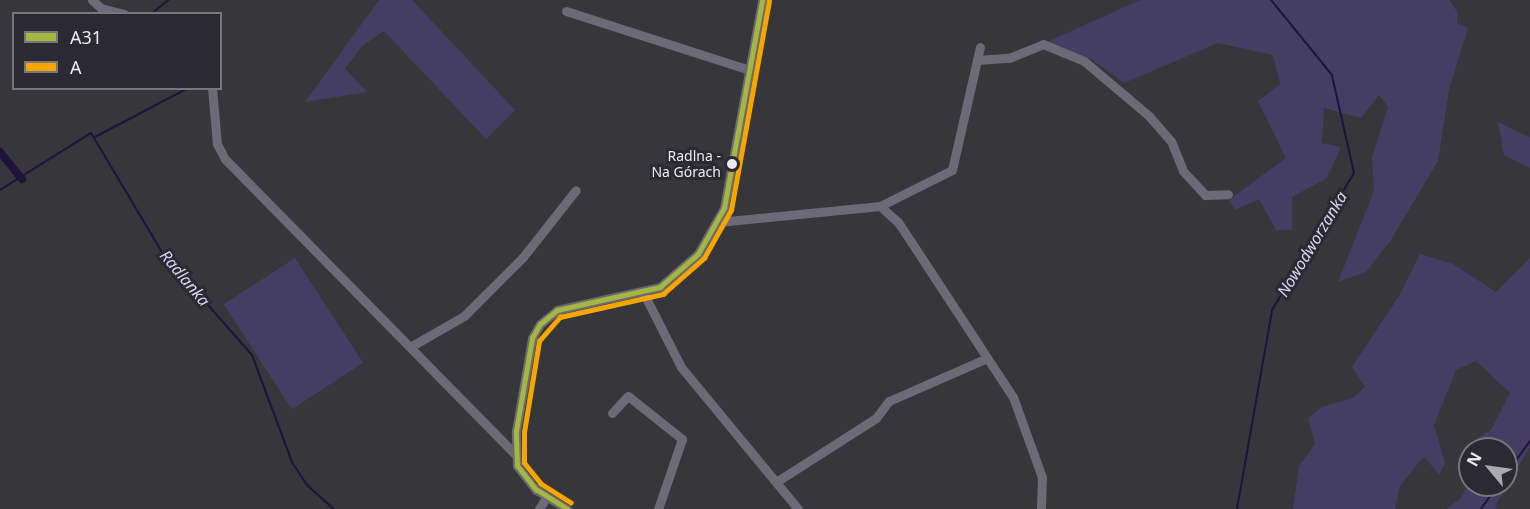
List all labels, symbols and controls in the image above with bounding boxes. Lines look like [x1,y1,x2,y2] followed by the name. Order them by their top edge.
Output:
[12,12,222,90] legend
[70,25,102,49] text: A31
[70,55,82,79] text: A
[651,148,721,180] place label: Radlna - Na Górach
[726,158,738,170] marker: Radlna - Na Górach
[1273,188,1351,300] water label: Nowodworzanka
[156,246,214,310] water label: Radlanka
[1458,437,1518,497] north arrow
[1461,448,1487,470] text: N

